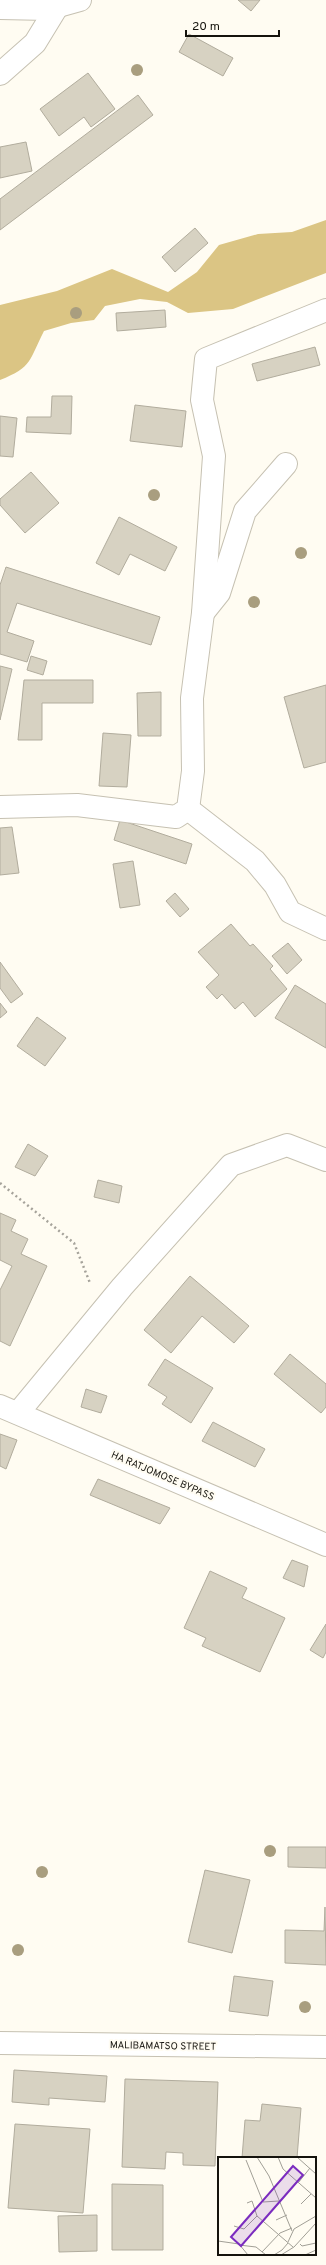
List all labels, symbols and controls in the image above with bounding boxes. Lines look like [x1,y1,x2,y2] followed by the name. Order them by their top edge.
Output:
[186,12,279,38] scale bar
[192,19,220,35] text: 20 m
[109,1449,216,1504] street label: HA RATJOMOSE BYPASS
[110,2039,216,2054] street label: MALIBAMATSO STREET
[218,2157,316,2255] inset map

